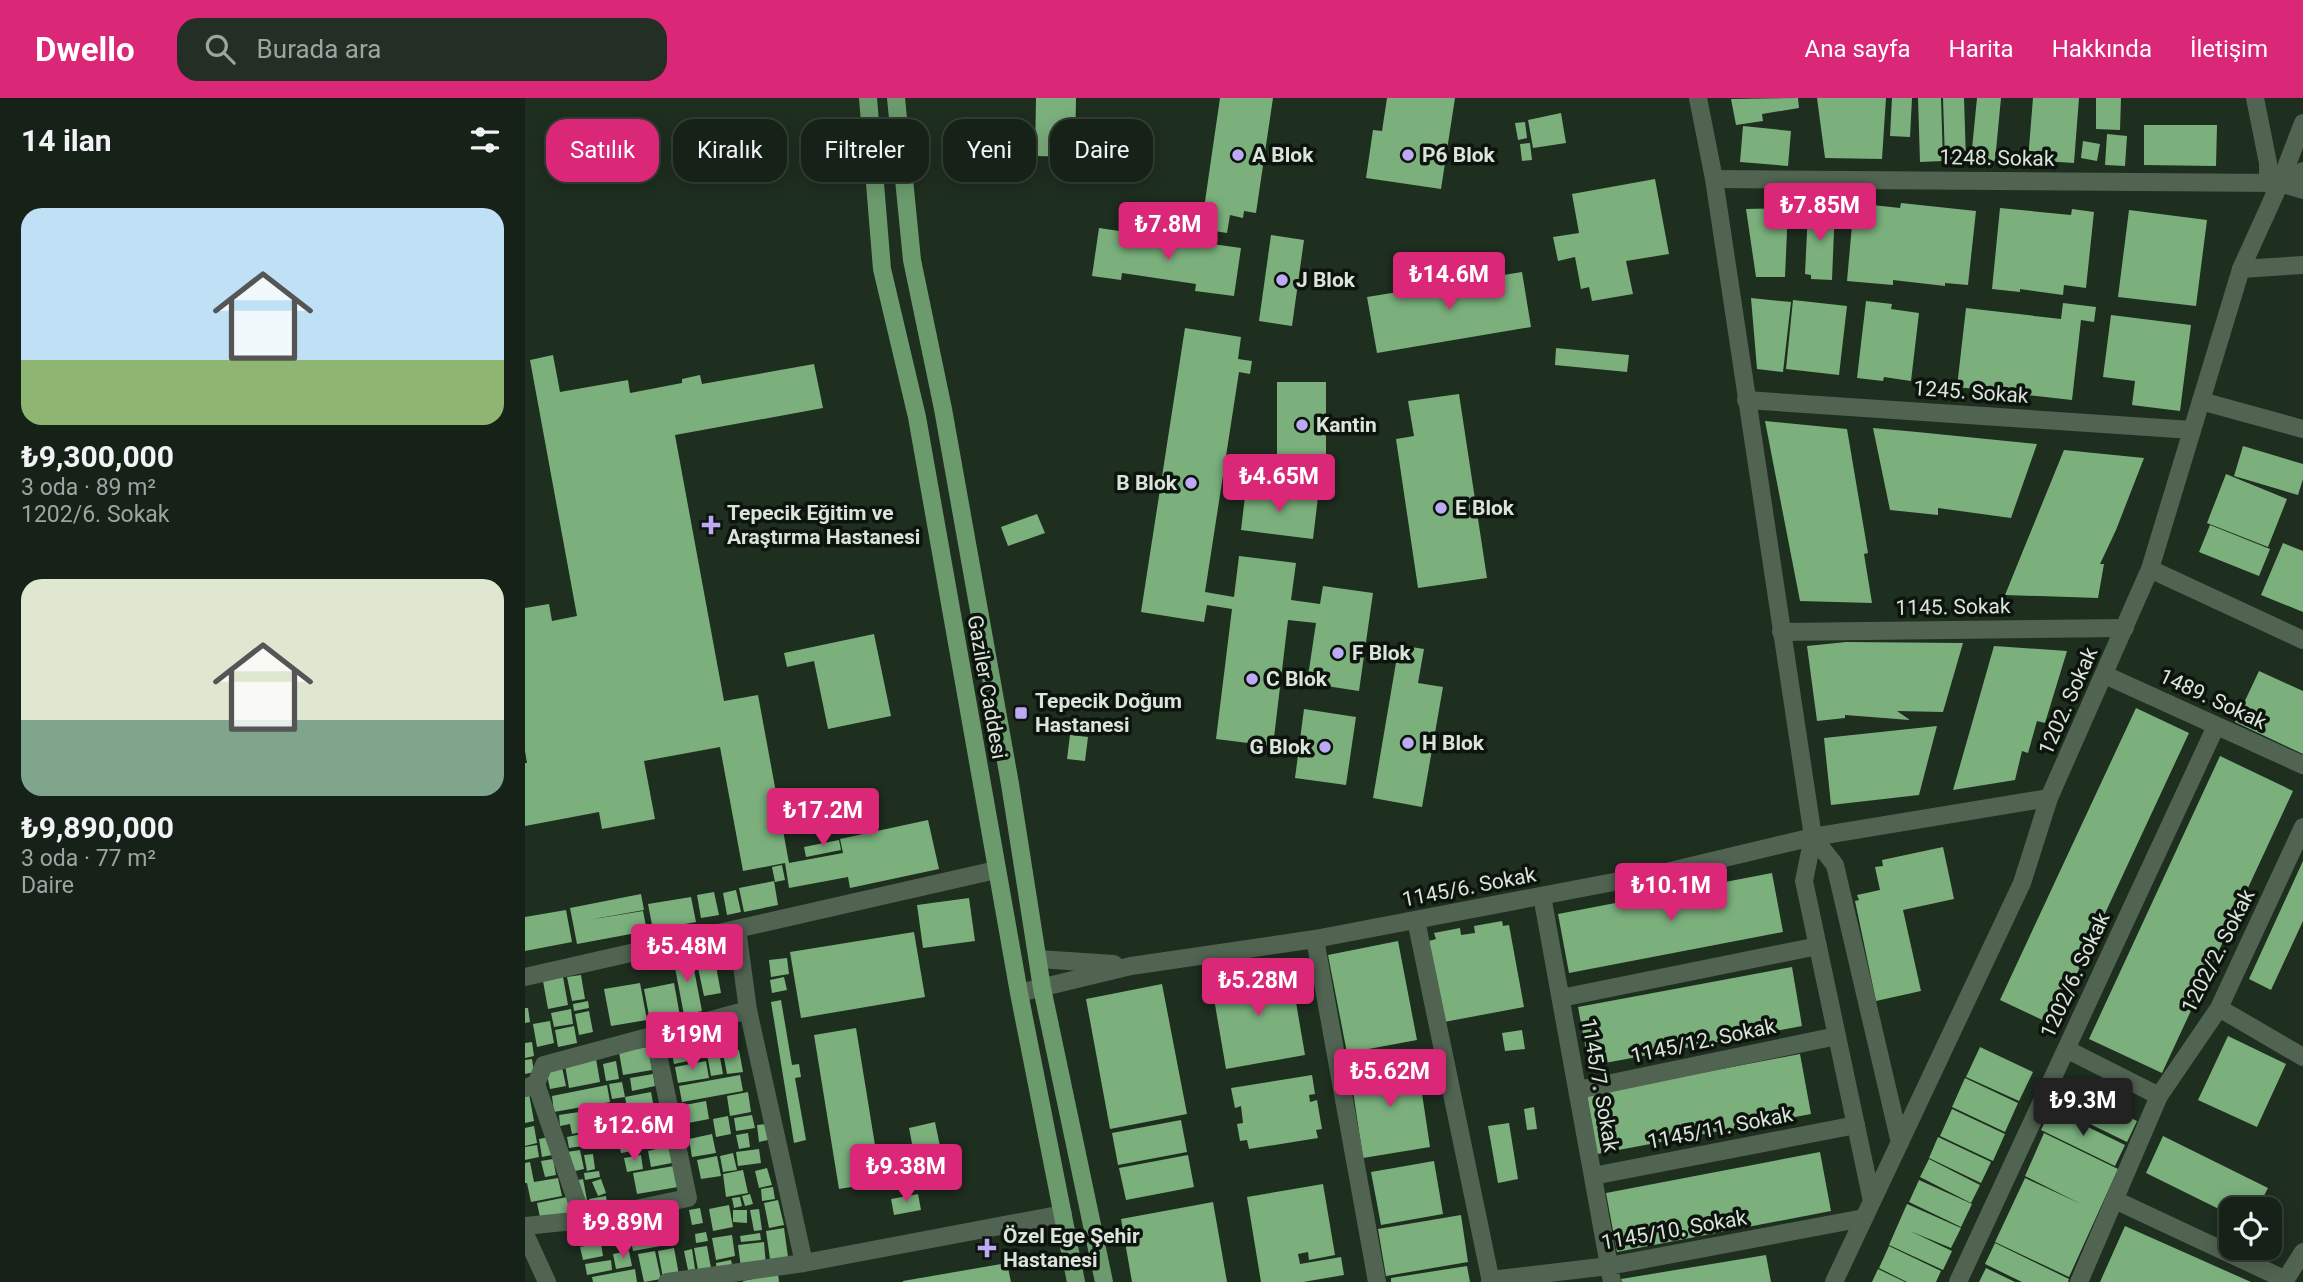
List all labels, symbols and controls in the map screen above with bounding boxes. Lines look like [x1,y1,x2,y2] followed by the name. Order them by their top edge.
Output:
[177,18,667,81] search box
[35,30,135,69] text: Dwello
[201,30,239,68] icon: search
[257,34,381,64] text: Burada ara
[1805,35,1911,63] text: Ana sayfa
[1949,35,2014,63] text: Harita
[2052,35,2152,63] text: Hakkında
[2190,35,2268,63] text: İletişim
[546,119,659,182] chip: Satılık
[673,119,787,182] chip: Kiralık
[801,119,929,182] chip: Filtreler
[943,119,1036,182] chip: Yeni
[1050,119,1153,182] chip: Daire
[466,121,504,159] icon: filters
[21,123,112,158] text: 14 ilan
[1252,143,1314,167] place label: A Blok
[1422,143,1496,167] place label: P6 Blok
[1939,145,2055,171] street label: 1248. Sokak
[1230,147,1246,163] marker: A Blok
[1400,147,1416,163] marker: P6 Blok
[1763,184,1877,243] pin: ₺7.85M
[1780,192,1860,219] text: ₺7.85M
[1119,202,1217,262] pin: ₺7.8M
[1135,211,1201,238] text: ₺7.8M
[1392,252,1506,312] pin: ₺14.6M
[200,253,326,379] icon: home
[1409,261,1489,288] text: ₺14.6M
[1296,268,1356,292] place label: J Blok
[1274,272,1290,288] marker: J Blok
[1913,376,2030,408] street label: 1245. Sokak
[1316,413,1377,437] place label: Kantin
[1294,417,1310,433] marker: Kantin
[21,439,174,474] text: ₺9,300,000
[1222,454,1336,514] pin: ₺4.65M
[1239,463,1319,490] text: ₺4.65M
[1116,471,1178,495] place label: B Blok
[21,474,156,501] text: 3 oda · 89 m²
[1183,475,1199,491] marker: B Blok
[1455,496,1515,520] place label: E Blok
[1433,500,1449,516] marker: E Blok
[21,501,170,528] text: 1202/6. Sokak
[727,501,920,549] place label: Tepecik Eğitim ve Araştırma Hastanesi
[701,515,721,535] marker: Tepecik Eğitim ve Araştırma Hastanesi
[1895,594,2011,620] street label: 1145. Sokak
[963,613,1011,761] street label: Gaziler Caddesi
[200,624,326,750] icon: home
[1352,641,1412,665] place label: F Blok
[2034,643,2103,758] street label: 1202. Sokak
[1330,645,1346,661] marker: F Blok
[2156,664,2271,734] street label: 1489. Sokak
[1266,667,1328,691] place label: C Blok
[1244,671,1260,687] marker: C Blok
[1035,689,1182,737] place label: Tepecik Doğum Hastanesi
[1013,705,1029,721] marker: Tepecik Doğum Hastanesi
[1422,731,1485,755] place label: H Blok
[1249,735,1312,759] place label: G Blok
[1400,735,1416,751] marker: H Blok
[1317,739,1333,755] marker: G Blok
[766,788,880,848] pin: ₺17.2M
[783,797,863,824] text: ₺17.2M
[21,810,174,845] text: ₺9,890,000
[21,845,156,872] text: 3 oda · 77 m²
[1400,862,1538,912] street label: 1145/6. Sokak
[1614,864,1728,923] pin: ₺10.1M
[21,872,74,899] text: Daire
[1631,872,1711,899] text: ₺10.1M
[2177,885,2260,1017] street label: 1202/2. Sokak
[2035,908,2115,1042] street label: 1202/6. Sokak
[630,924,744,984] pin: ₺5.48M
[647,933,727,960] text: ₺5.48M
[1201,958,1315,1018] pin: ₺5.28M
[1218,967,1298,994] text: ₺5.28M
[651,1012,733,1072] pin: ₺19M
[1628,1014,1778,1068] street label: 1145/12. Sokak
[1576,1016,1624,1154] street label: 1145/7. Sokak
[662,1021,722,1048] text: ₺19M
[1333,1049,1447,1109] pin: ₺5.62M
[1350,1058,1430,1085] text: ₺5.62M
[2034,1079,2132,1138] pin: ₺9.3M
[2050,1087,2116,1114] text: ₺9.3M
[1645,1102,1795,1154] street label: 1145/11. Sokak
[577,1104,691,1163] pin: ₺12.6M
[594,1112,674,1139] text: ₺12.6M
[849,1144,963,1204] pin: ₺9.38M
[866,1153,946,1180] text: ₺9.38M
[2219,1197,2282,1260] map controls
[2219,1197,2282,1260] button: locate
[566,1200,680,1260] pin: ₺9.89M
[1599,1205,1749,1255] street label: 1145/10. Sokak
[583,1209,663,1236] text: ₺9.89M
[1003,1224,1140,1272] place label: Özel Ege Şehir Hastanesi
[977,1238,997,1258] marker: Özel Ege Şehir Hastanesi

